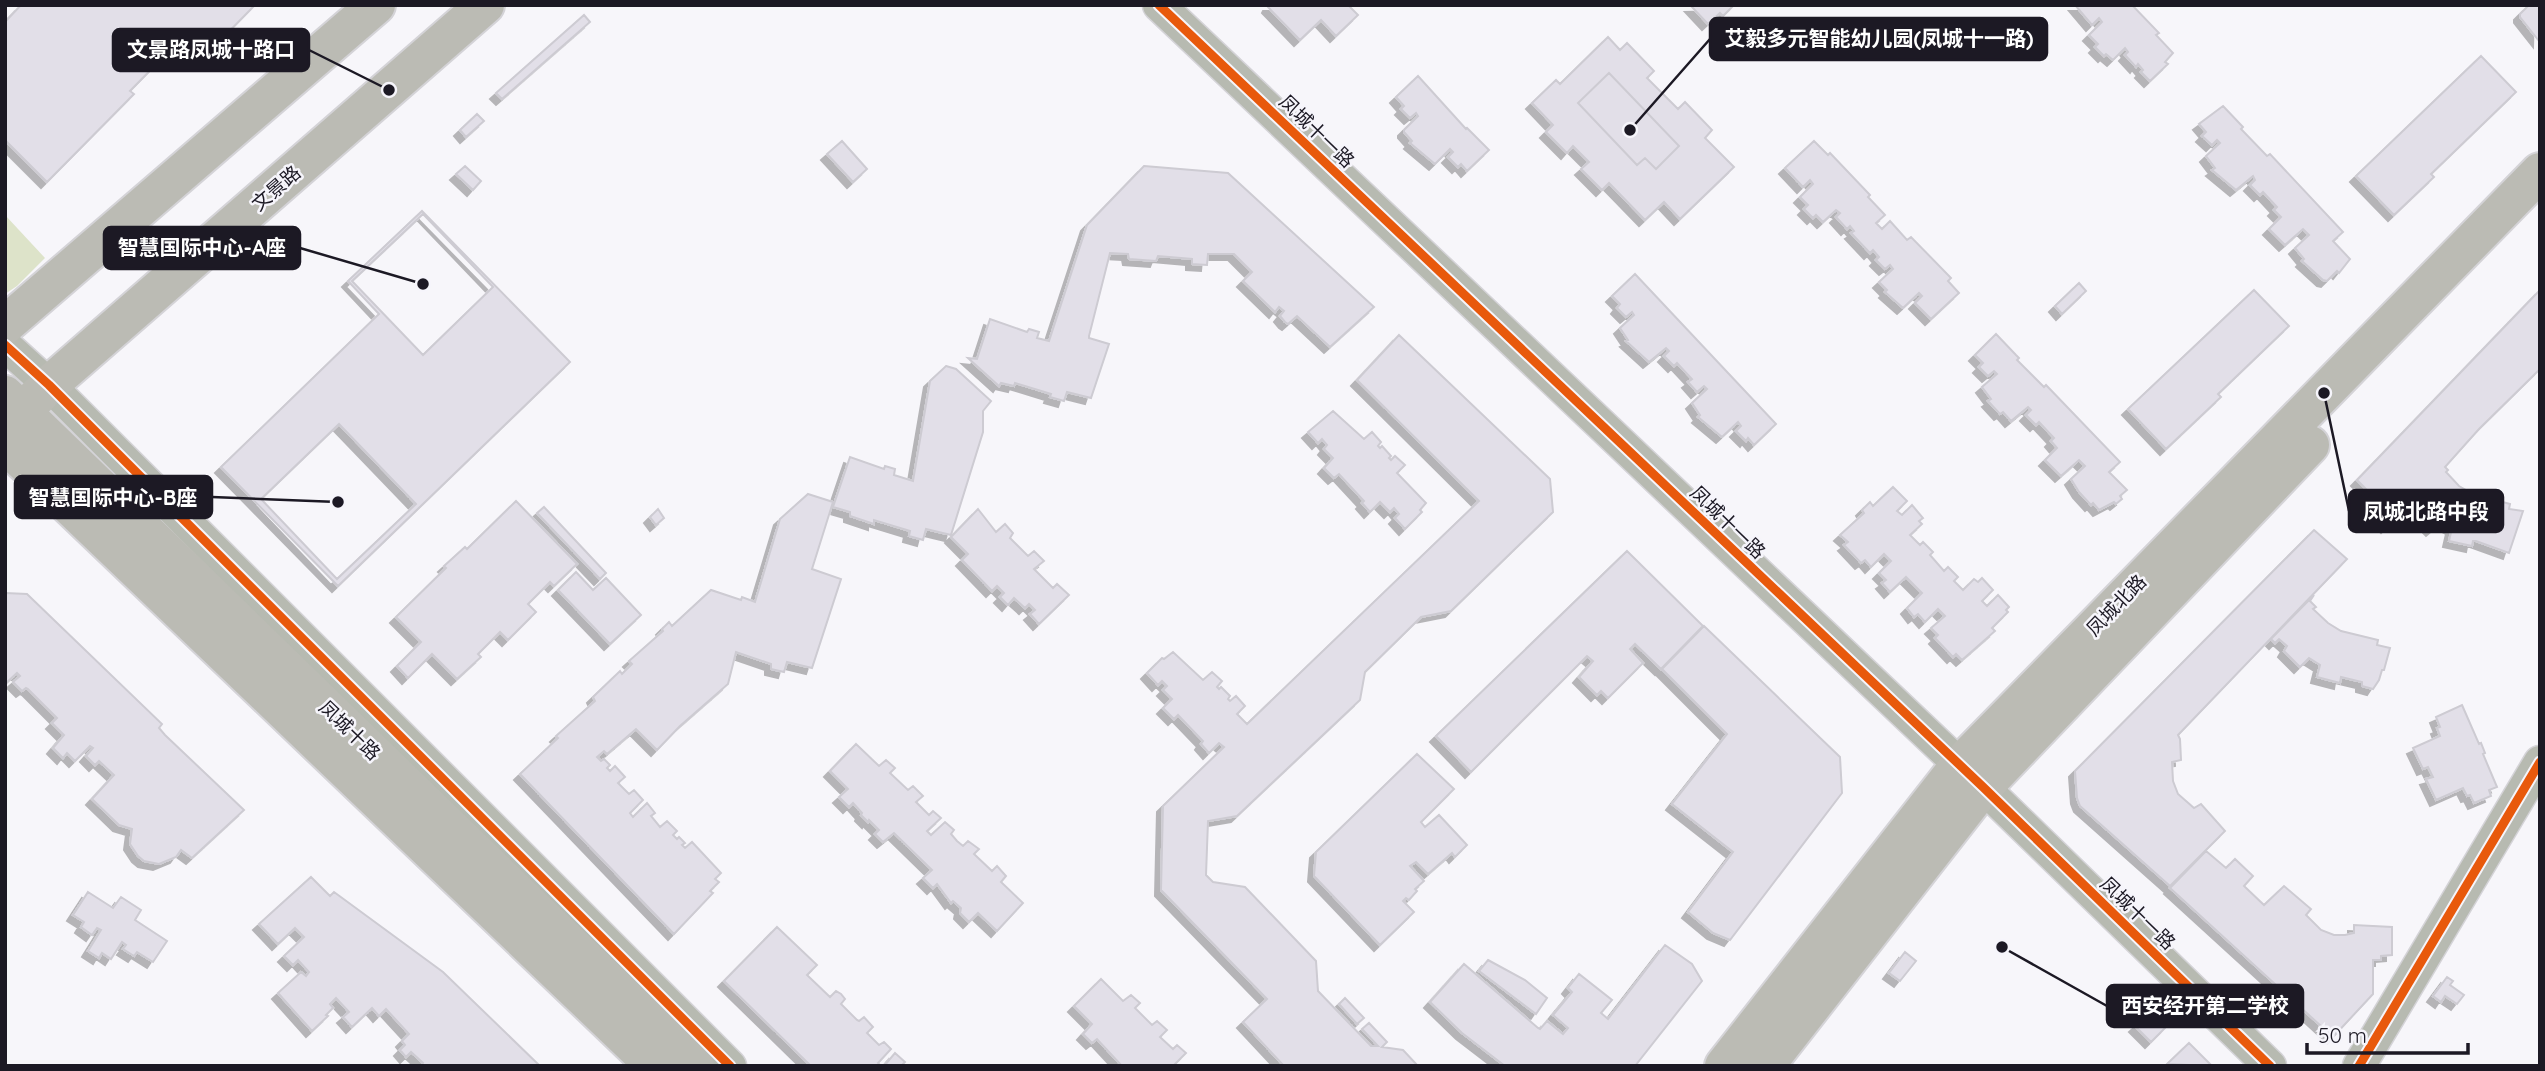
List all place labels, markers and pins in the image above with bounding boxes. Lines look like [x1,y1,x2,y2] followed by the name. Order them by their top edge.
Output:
[1710,18,2047,60] callout: 艾毅多元智能幼儿园(凤城十一路)
[113,29,309,71] callout: 文景路凤城十路口
[104,227,300,269] callout: 智慧国际中心-A座
[15,476,212,518] callout: 智慧国际中心-B座
[2349,490,2503,532] callout: 凤城北路中段
[2107,985,2303,1027] callout: 西安经开第二学校

